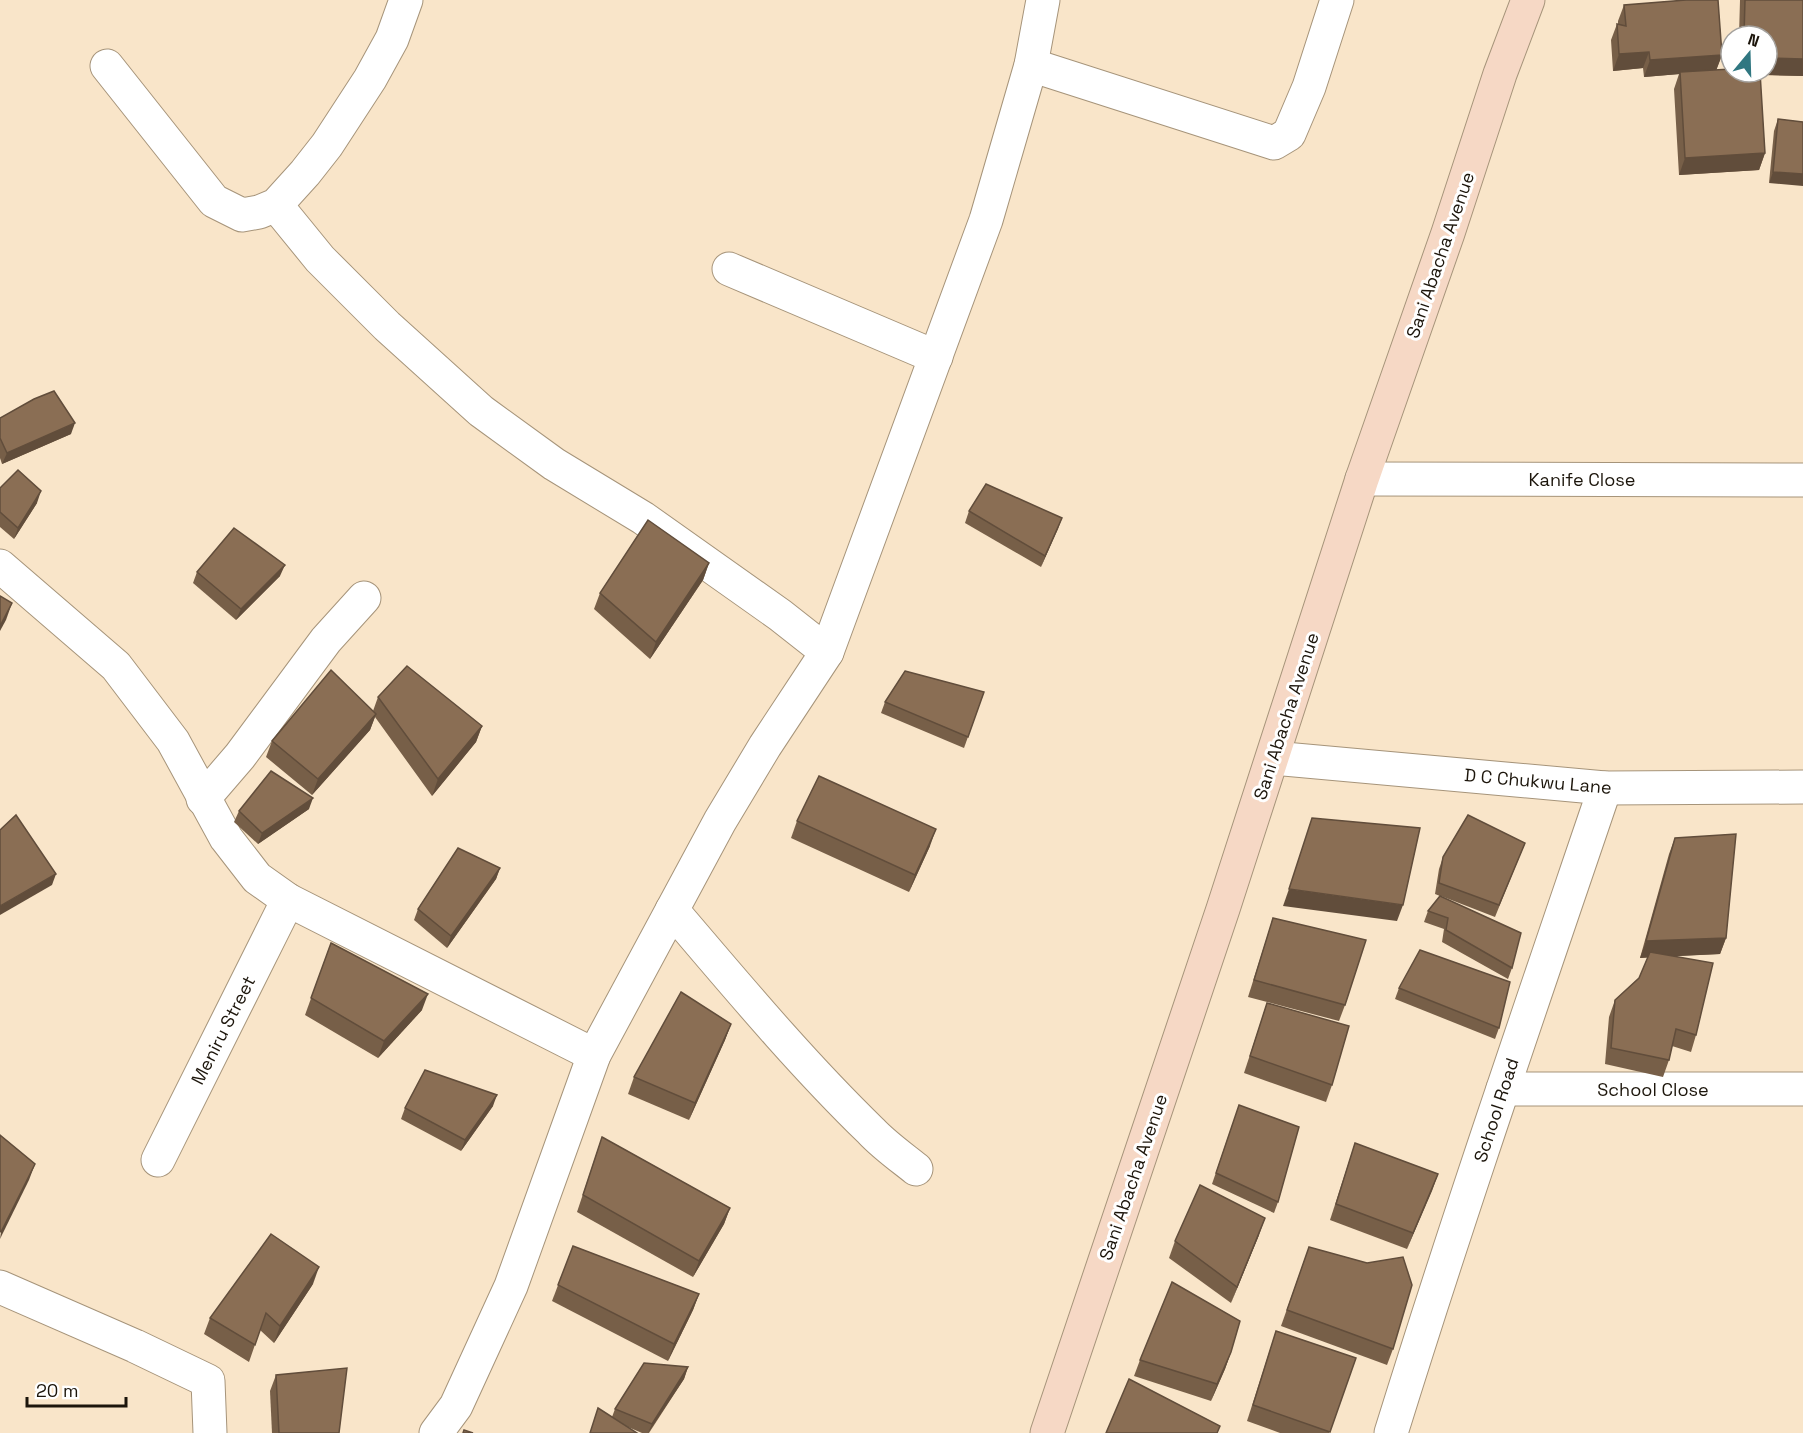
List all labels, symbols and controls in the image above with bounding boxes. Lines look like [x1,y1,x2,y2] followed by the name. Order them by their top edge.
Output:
[1719,24,1779,84] north arrow
[1745,29,1762,52] text: N
[1401,169,1479,341] street label: Sani Abacha Avenue
[1529,468,1635,491] street label: Kanife Close
[1248,630,1324,802] street label: Sani Abacha Avenue
[1463,763,1613,799] street label: D C Chukwu Lane
[186,972,260,1088] street label: Meniru Street
[1468,1055,1524,1165] street label: School Road
[1597,1078,1709,1101] street label: School Close
[1094,1091,1172,1263] street label: Sani Abacha Avenue
[27,1370,126,1408] scale bar
[36,1379,79,1402] text: 20 m

